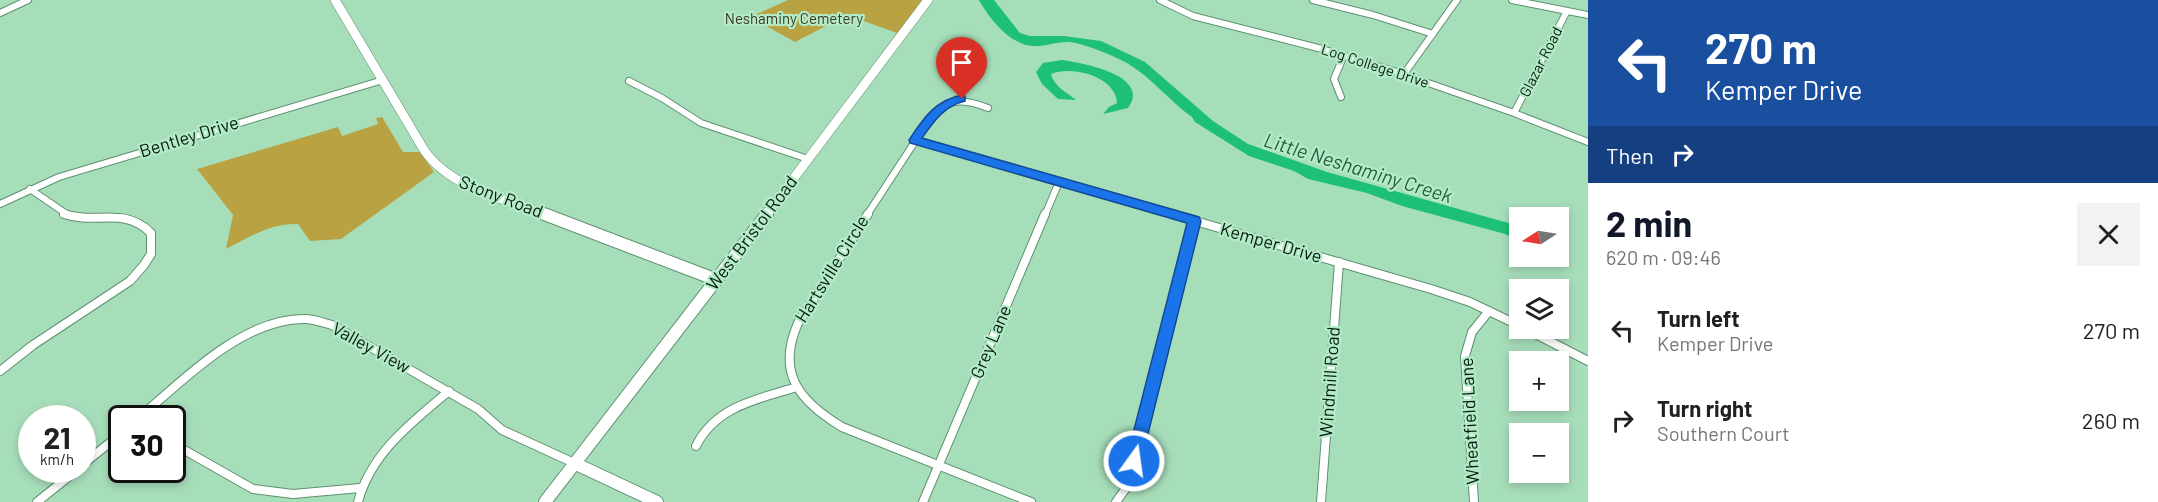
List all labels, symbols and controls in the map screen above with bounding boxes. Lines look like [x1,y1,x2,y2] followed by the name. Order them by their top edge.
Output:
[725,9,863,27] park label: Neshaminy Cemetery
[1705,22,1817,72] text: 270 m
[1515,23,1565,100] street label: Glazar Road
[1606,24,1684,102] icon: left
[936,37,987,99] pin
[1319,39,1432,91] street label: Log College Drive
[945,46,978,79] icon: arrive
[1705,73,1862,105] text: Kemper Drive
[136,111,241,162] street label: Bentley Drive
[1261,127,1456,207] water label: Little Neshaminy Creek
[1666,138,1699,171] icon: right
[1606,142,1654,168] text: Then
[456,170,546,222] street label: Stony Road
[701,171,801,294] street label: West Bristol Road
[1606,201,1692,244] text: 2 min
[2077,203,2140,266] button: close
[1509,207,1569,267] north arrow
[1509,207,1569,483] map controls
[789,211,873,326] street label: Hartsville Circle
[1218,217,1325,267] street label: Kemper Drive
[1606,245,1721,269] text: 620 m · 09:46
[1509,279,1569,339] button: layers
[965,302,1015,382] street label: Grey Lane
[1657,305,1740,331] text: Turn left
[1606,314,1639,347] icon: left
[329,317,414,378] street label: Valley View
[2083,317,2140,343] text: 270 m
[1314,326,1344,438] street label: Windmill Road
[1657,331,1774,355] text: Kemper Drive
[1509,351,1569,411] button: +
[1455,357,1483,485] street label: Wheatfield Lane
[1657,395,1752,421] text: Turn right
[1606,404,1639,437] icon: right
[108,405,186,483] speed limit sign: 30
[2082,407,2140,433] text: 260 m
[43,419,71,455] text: 21
[1657,421,1790,445] text: Southern Court
[1509,423,1569,483] button: −
[1102,429,1166,493] position arrow
[40,450,74,468] text: km/h

